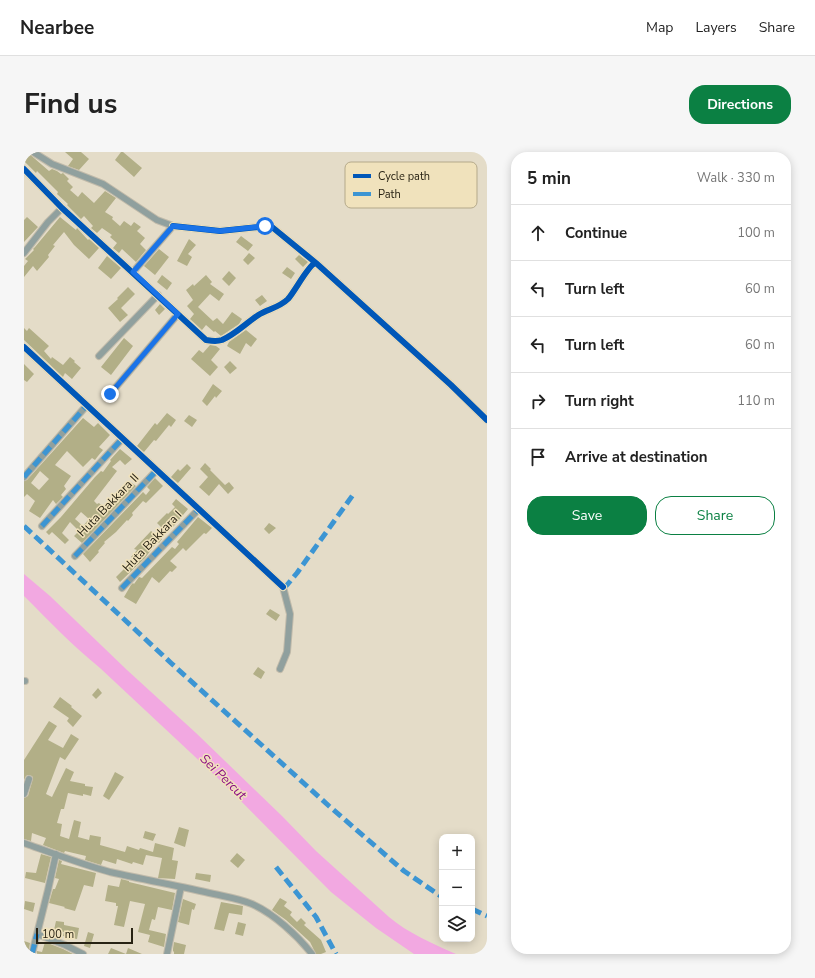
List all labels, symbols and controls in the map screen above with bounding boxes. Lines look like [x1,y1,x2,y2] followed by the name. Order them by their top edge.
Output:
[20,15,94,41] text: Nearbee
[646,18,673,37] text: Map
[695,18,737,37] text: Layers
[759,18,795,37] text: Share
[24,85,118,123] text: Find us
[689,85,791,124] button: Directions
[345,162,477,208] legend
[527,167,571,190] text: 5 min
[378,169,430,184] text: Cycle path
[697,169,775,187] text: Walk · 330 m
[378,187,401,202] text: Path
[256,217,274,235] route start
[527,222,549,244] icon: ahead
[565,223,627,243] text: Continue
[737,224,775,242] text: 100 m
[527,278,549,300] icon: left
[565,279,624,299] text: Turn left
[745,280,775,298] text: 60 m
[527,334,549,356] icon: left
[565,335,624,355] text: Turn left
[745,336,775,354] text: 60 m
[101,385,119,403] route end
[527,390,549,412] icon: right
[565,391,634,411] text: Turn right
[737,392,775,410] text: 110 m
[527,446,549,468] icon: arrive
[565,447,708,467] text: Arrive at destination
[74,470,142,540] street label: Huta Bakkara II
[527,496,647,535] button: Save
[655,496,775,535] button: Share
[119,507,185,575] street label: Huta Bakkara I
[196,750,251,804] water label: Sei Percut
[439,834,475,942] map controls
[439,834,475,870] button: +
[439,870,475,906] button: −
[439,906,475,942] button: layers
[36,926,133,945] scale bar
[42,927,74,942] text: 100 m

